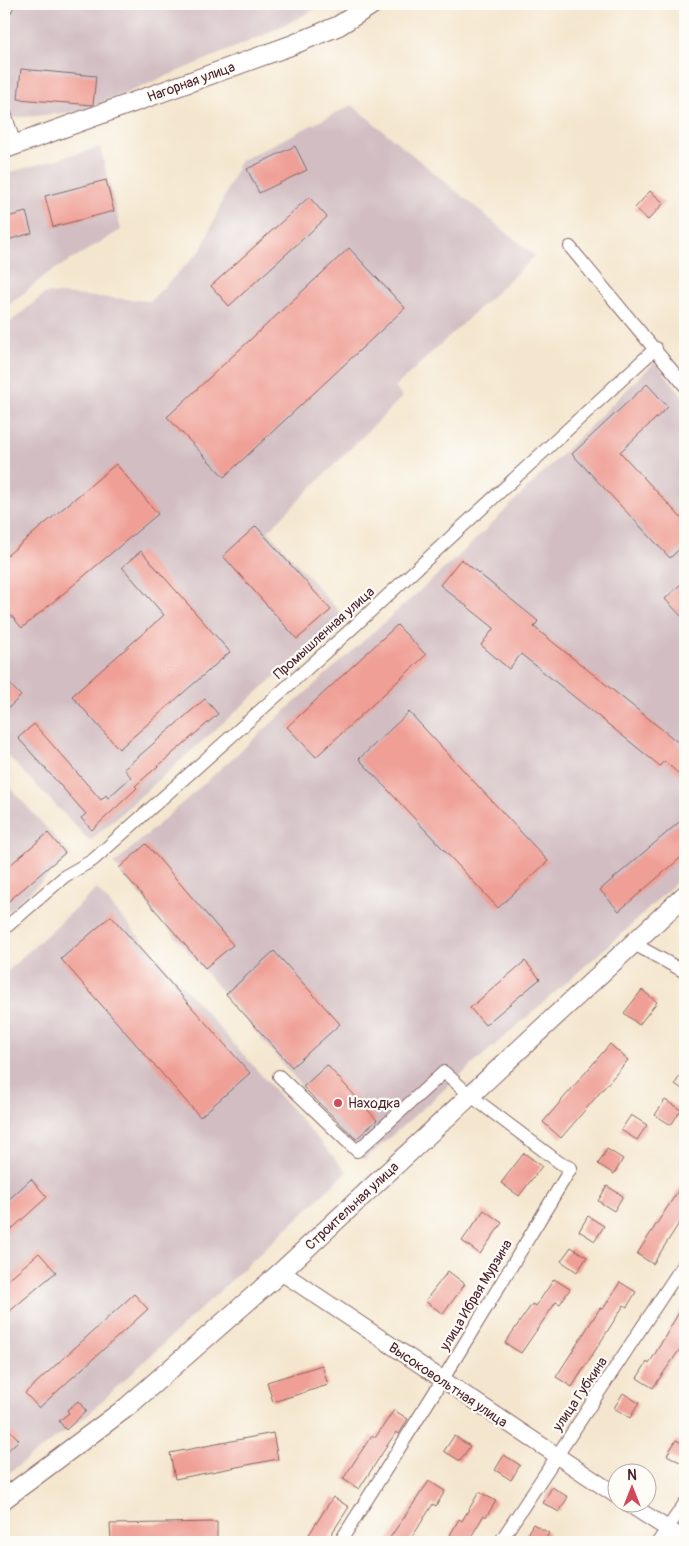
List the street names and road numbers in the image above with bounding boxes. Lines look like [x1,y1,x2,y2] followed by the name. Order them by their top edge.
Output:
[145,58,237,106] street label: Нагорная улица
[270,583,378,683] street label: Промышленная улица
[302,1158,402,1254] street label: Строительная улица
[436,1237,516,1354] street label: улица Ибрая Мурзина
[385,1339,511,1431] street label: Высоковольтная улица
[548,1354,611,1435] street label: улица Губкина

